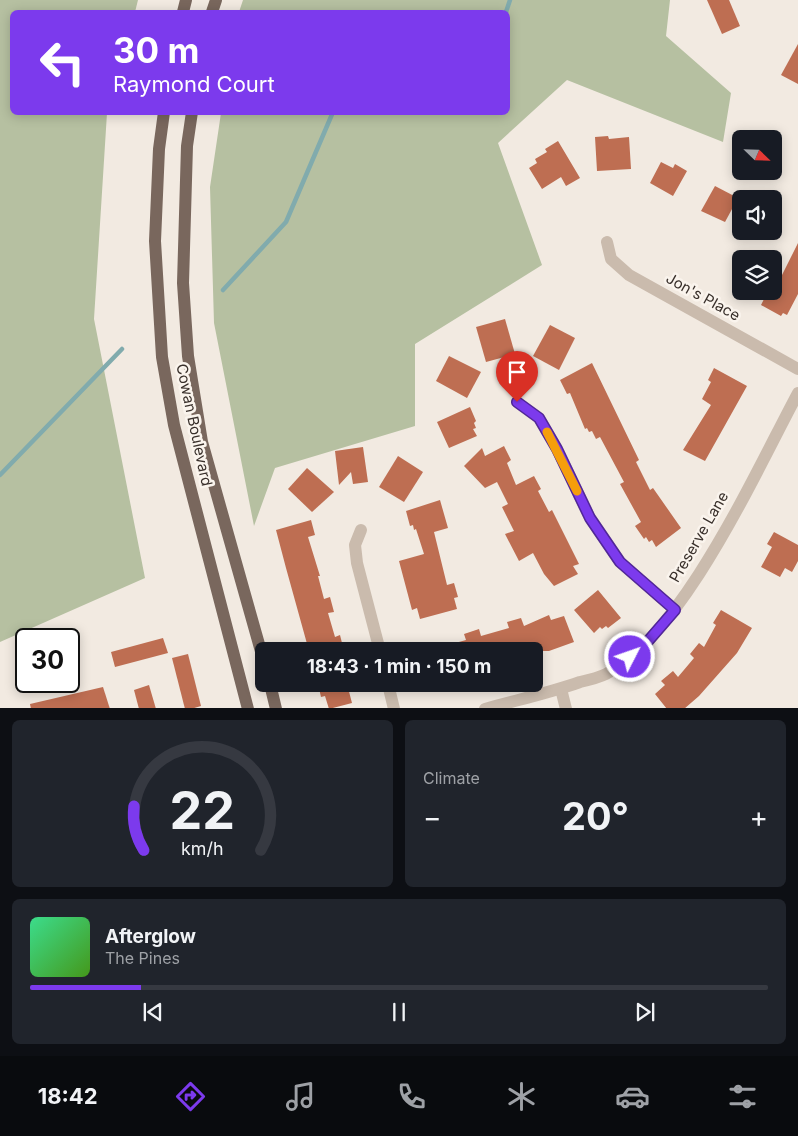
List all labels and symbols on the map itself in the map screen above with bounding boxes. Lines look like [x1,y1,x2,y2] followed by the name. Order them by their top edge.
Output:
[732,130,782,180] north arrow
[663,268,744,325] street label: Jon's Place
[496,351,538,402] pin
[172,362,217,488] street label: Cowan Boulevard
[665,488,732,586] street label: Preserve Lane
[15,628,80,693] speed limit sign: 30
[603,630,655,682] position arrow

